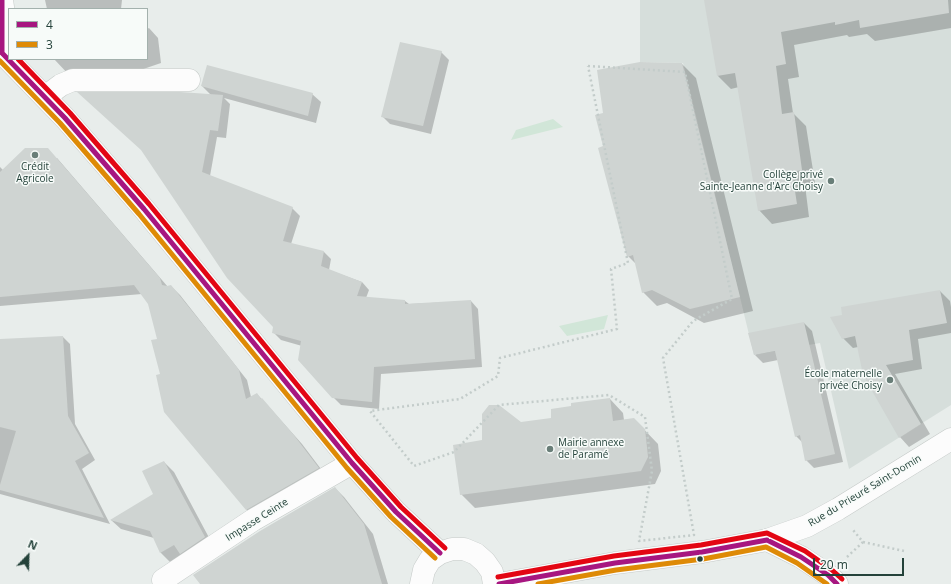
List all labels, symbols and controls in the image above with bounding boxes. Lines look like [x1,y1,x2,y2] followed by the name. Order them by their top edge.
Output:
[8,8,148,60] legend
[46,16,53,33] text: 4
[46,36,53,53] text: 3
[30,150,40,160] marker: Crédit Agricole
[16,161,54,184] place label: Crédit Agricole
[700,169,823,192] place label: Collège privé Sainte-Jeanne d'Arc Choisy
[826,176,836,186] marker: Collège privé Sainte-Jeanne d'Arc Choisy
[804,368,882,392] place label: École maternelle privée Choisy
[885,375,895,385] marker: École maternelle privée Choisy
[558,437,624,460] place label: Mairie annexe de Paramé
[545,444,555,454] marker: Mairie annexe de Paramé
[806,452,924,530] street label: Rue du Prieuré Saint-Domin
[224,496,290,544] street label: Impasse Ceinte
[8,536,48,576] north arrow
[26,536,40,553] text: N
[815,550,906,576] scale bar
[695,554,705,564] unlabelled marker
[820,556,848,573] text: 20 m

